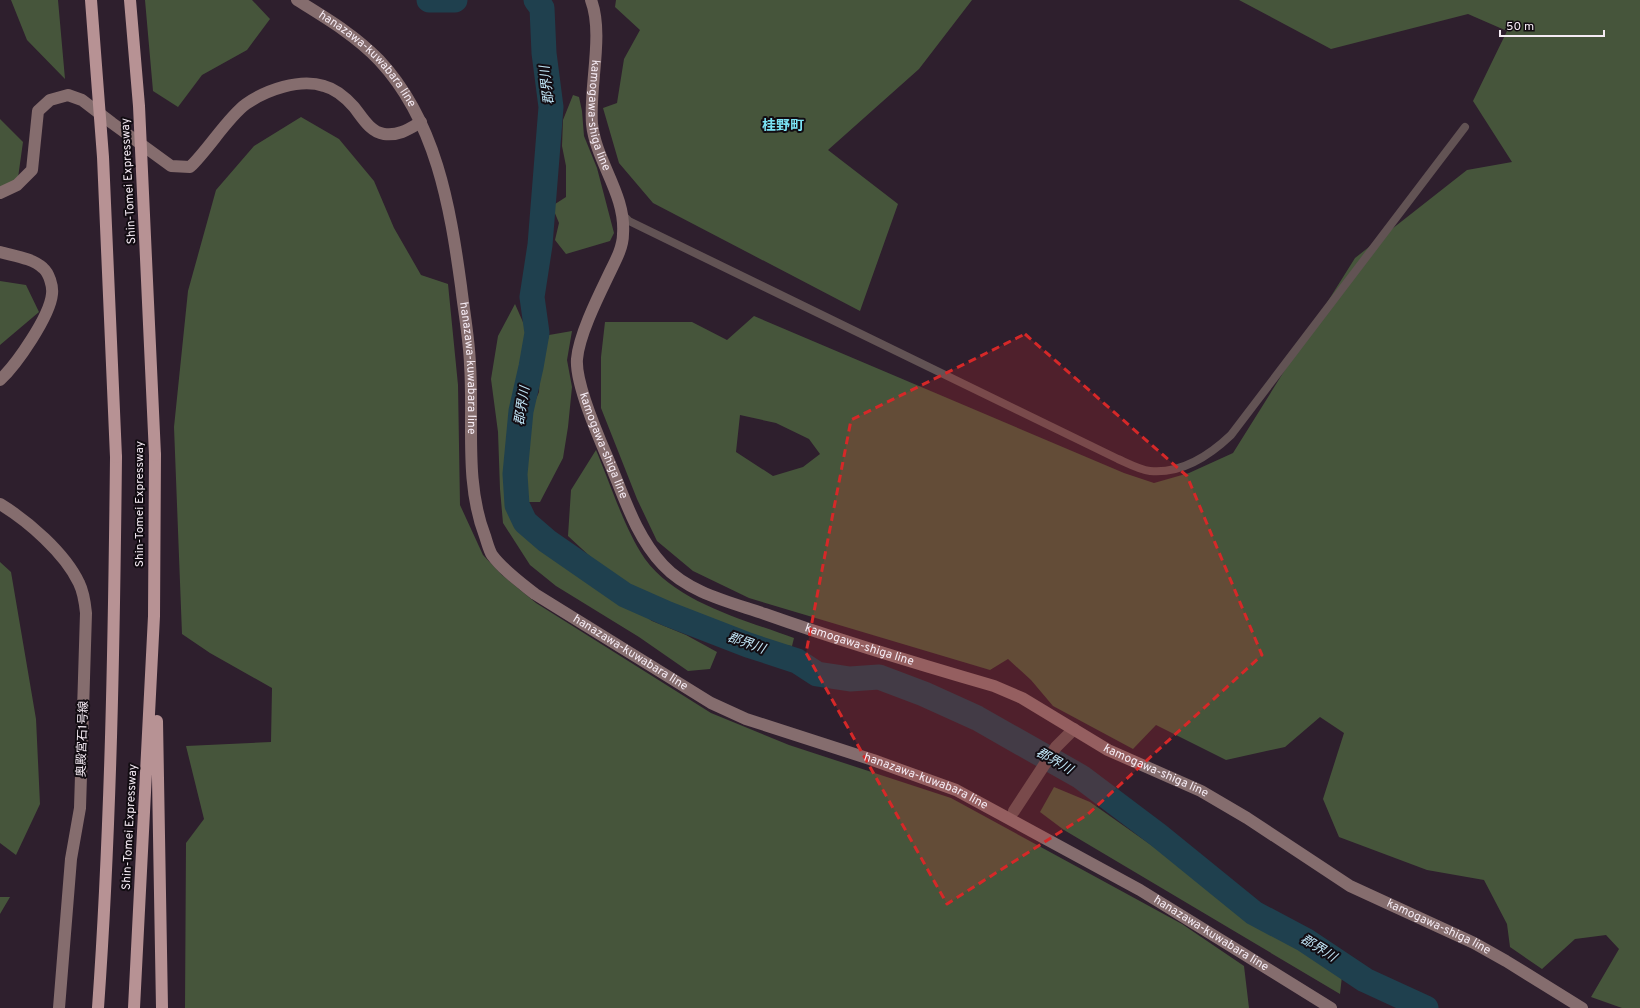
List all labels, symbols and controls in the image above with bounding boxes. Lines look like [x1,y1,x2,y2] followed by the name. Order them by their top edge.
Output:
[315,7,419,110] street label: hanazawa-kuwabara line
[1500,12,1604,38] scale bar
[1506,19,1534,35] text: 50 m
[584,59,614,174] street label: kamogawa-shiga line
[537,63,558,105] water label: 郡界川
[118,118,140,244] street label: Shin-Tomei Expressway
[762,118,804,135] district label: 桂野町
[455,301,479,434] street label: hanazawa-kuwabara line
[512,384,534,427] water label: 郡界川
[575,390,631,501] street label: kamogawa-shiga line
[132,441,148,567] street label: Shin-Tomei Expressway
[570,611,691,695] street label: hanazawa-kuwabara line
[803,620,916,670] street label: kamogawa-shiga line
[725,630,769,659] water label: 郡界川
[74,701,92,777] street label: 奥殿宮石1号線
[1100,741,1211,802] street label: kamogawa-shiga line
[1033,745,1077,780] water label: 郡界川
[862,750,991,814] street label: hanazawa-kuwabara line
[119,764,141,890] street label: Shin-Tomei Expressway
[1150,892,1272,976] street label: hanazawa-kuwabara line
[1384,896,1494,959] street label: kamogawa-shiga line
[1297,932,1340,967] water label: 郡界川

